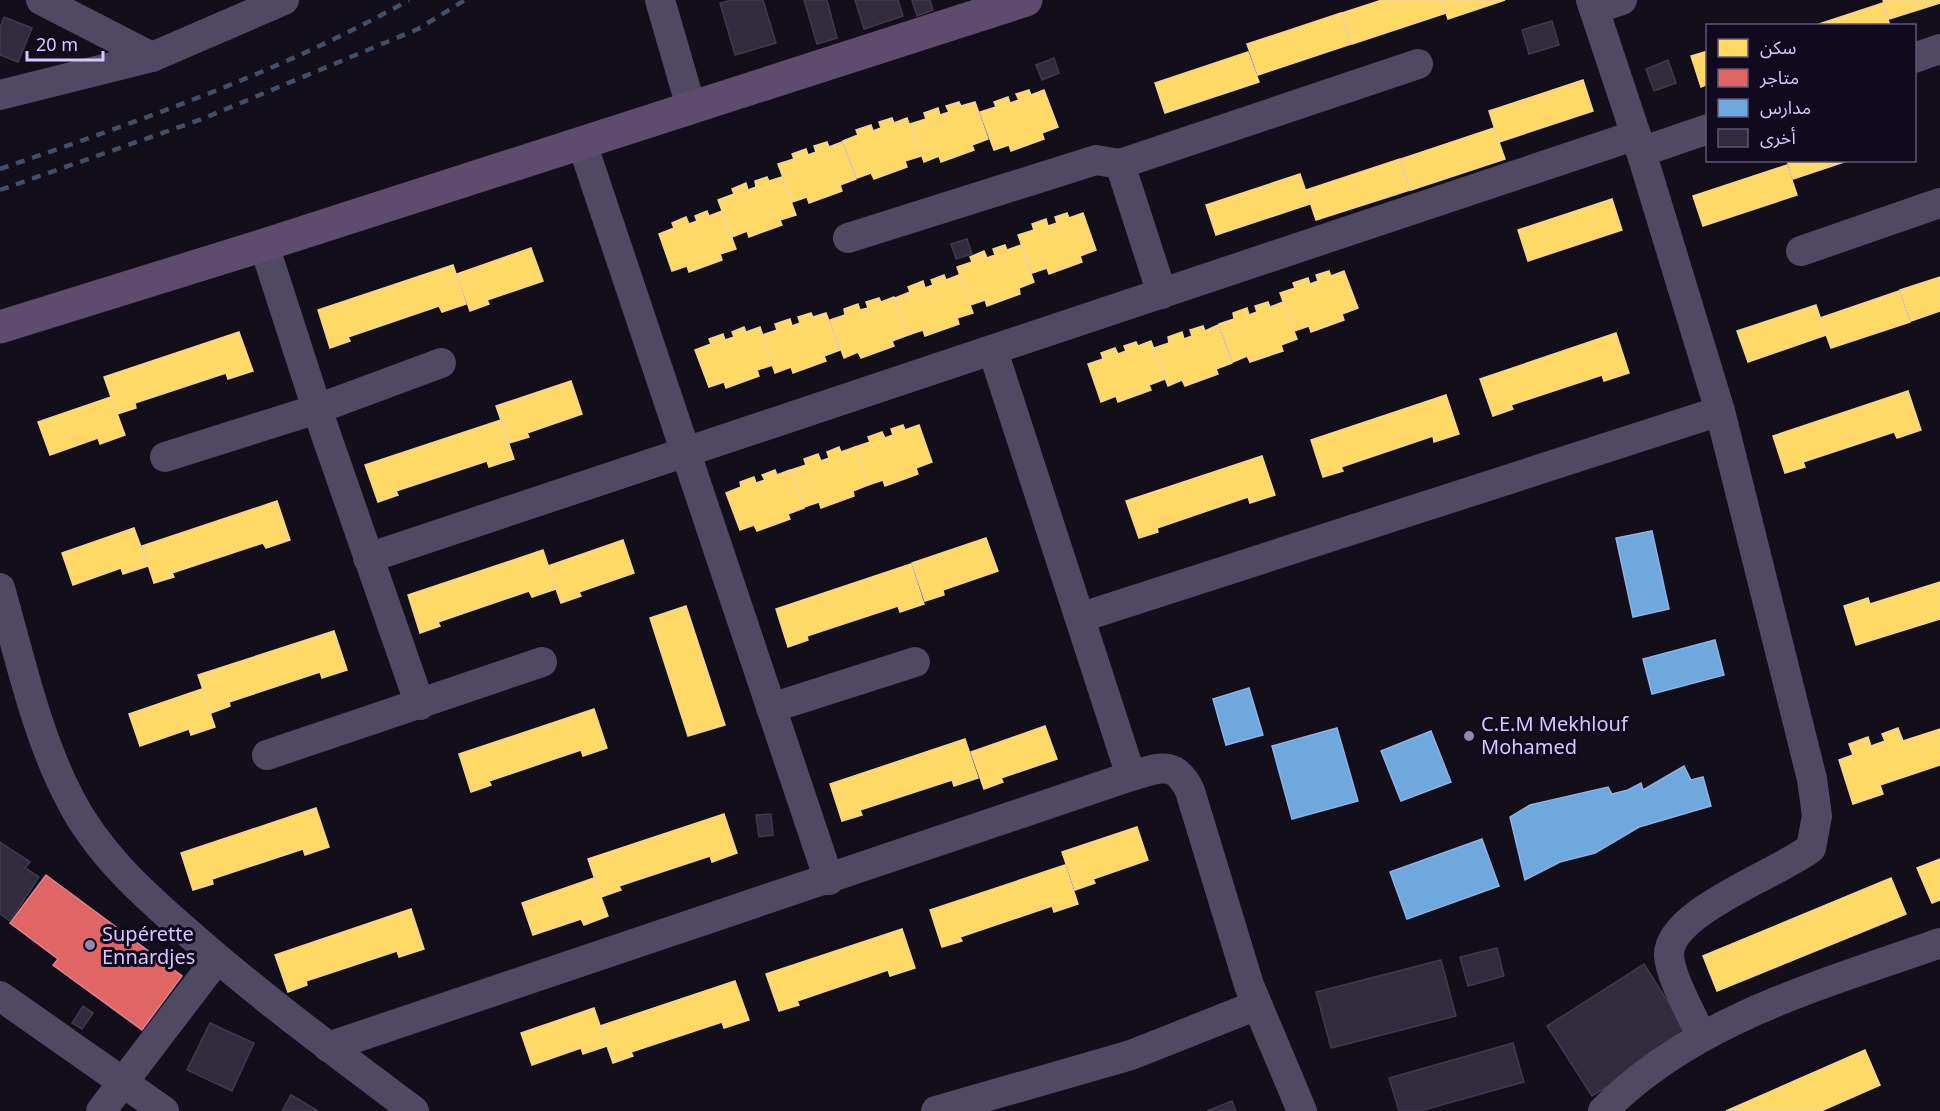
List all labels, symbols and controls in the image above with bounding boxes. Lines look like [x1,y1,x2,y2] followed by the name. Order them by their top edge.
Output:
[27,24,104,62] scale bar
[1706,24,1916,162] legend
[36,32,78,56] text: 20 m
[1760,35,1796,59] text: سكن
[1759,65,1799,89] text: متاجر
[1760,95,1811,119] text: مدارس
[1760,125,1796,149] text: أخرى
[1481,710,1629,760] place label: C.E.M Mekhlouf Mohamed
[1462,729,1476,743] marker: C.E.M Mekhlouf Mohamed
[102,920,195,970] place label: Supérette Ennardjes
[83,938,97,952] marker: Supérette Ennardjes

